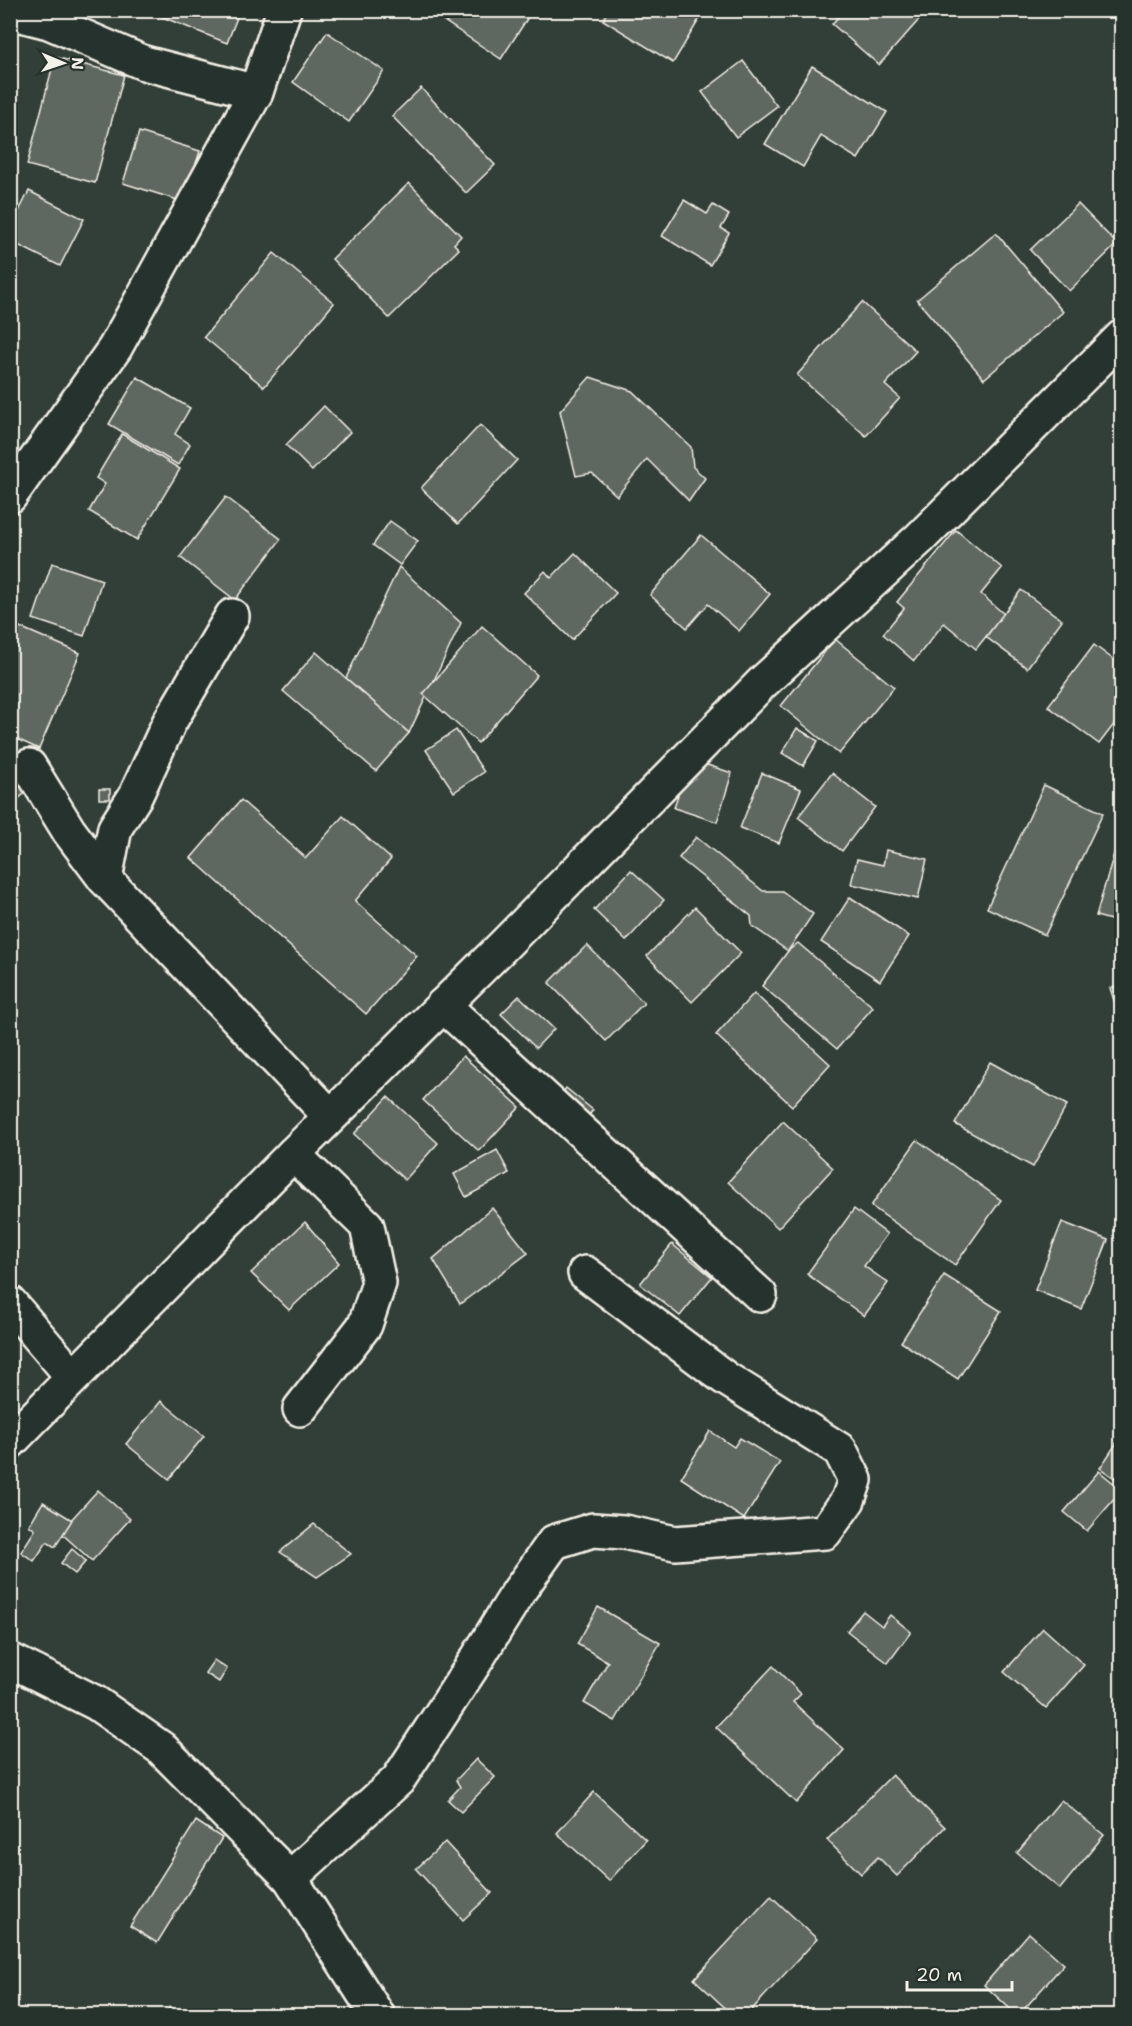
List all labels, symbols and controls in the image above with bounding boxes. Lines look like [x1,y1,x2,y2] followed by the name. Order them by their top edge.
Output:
[33,33,93,93] north arrow
[67,57,88,70] text: N
[907,1954,1012,1992] scale bar
[916,1963,962,1987] text: 20 m

